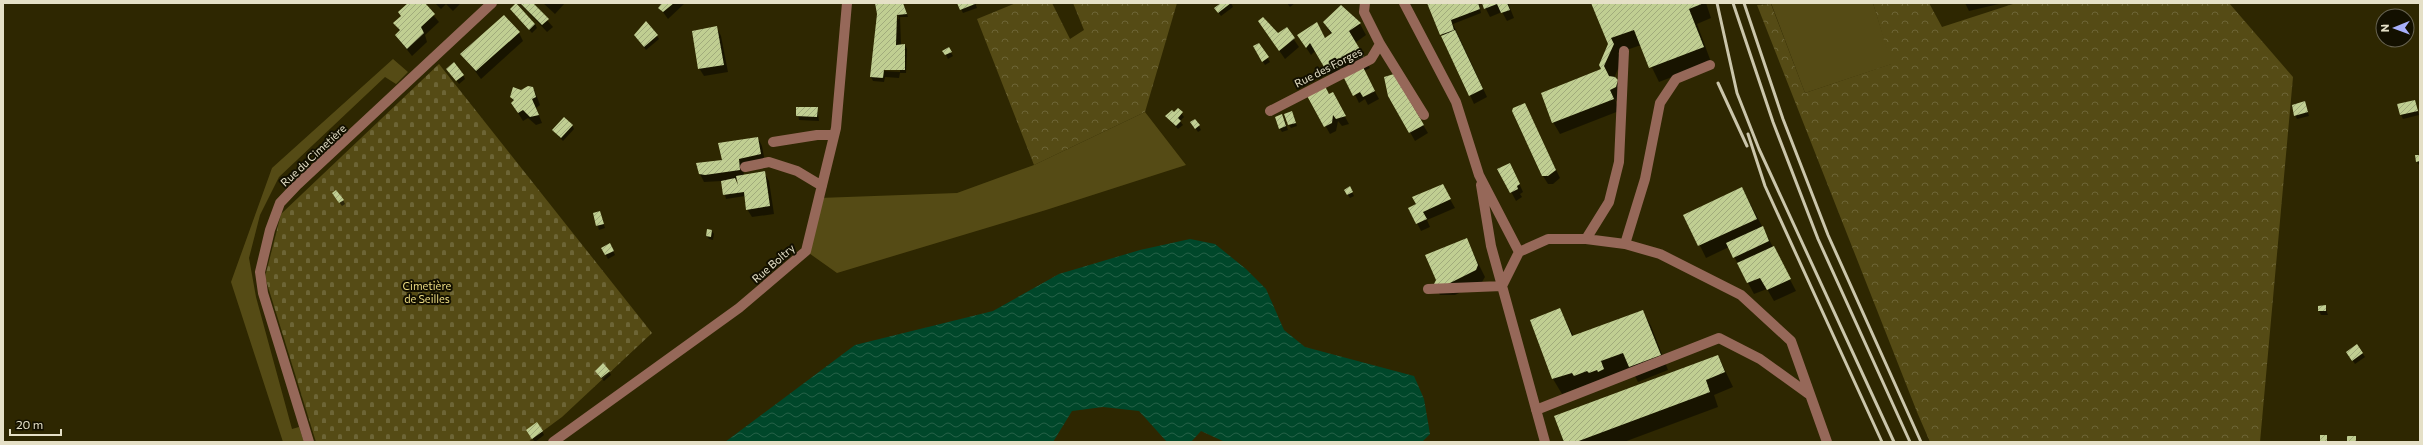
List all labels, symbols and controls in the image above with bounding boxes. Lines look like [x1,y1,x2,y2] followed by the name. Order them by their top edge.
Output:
[2375,8,2415,48] north arrow
[2378,24,2391,32] text: N
[1292,44,1364,90] street label: Rue des Forges
[278,121,349,189] street label: Rue du Cimetière
[749,241,797,285] street label: Rue Boltry
[403,279,452,305] park label: Cimetière de Seilles
[10,411,61,437] scale bar
[16,417,43,431] text: 20 m

